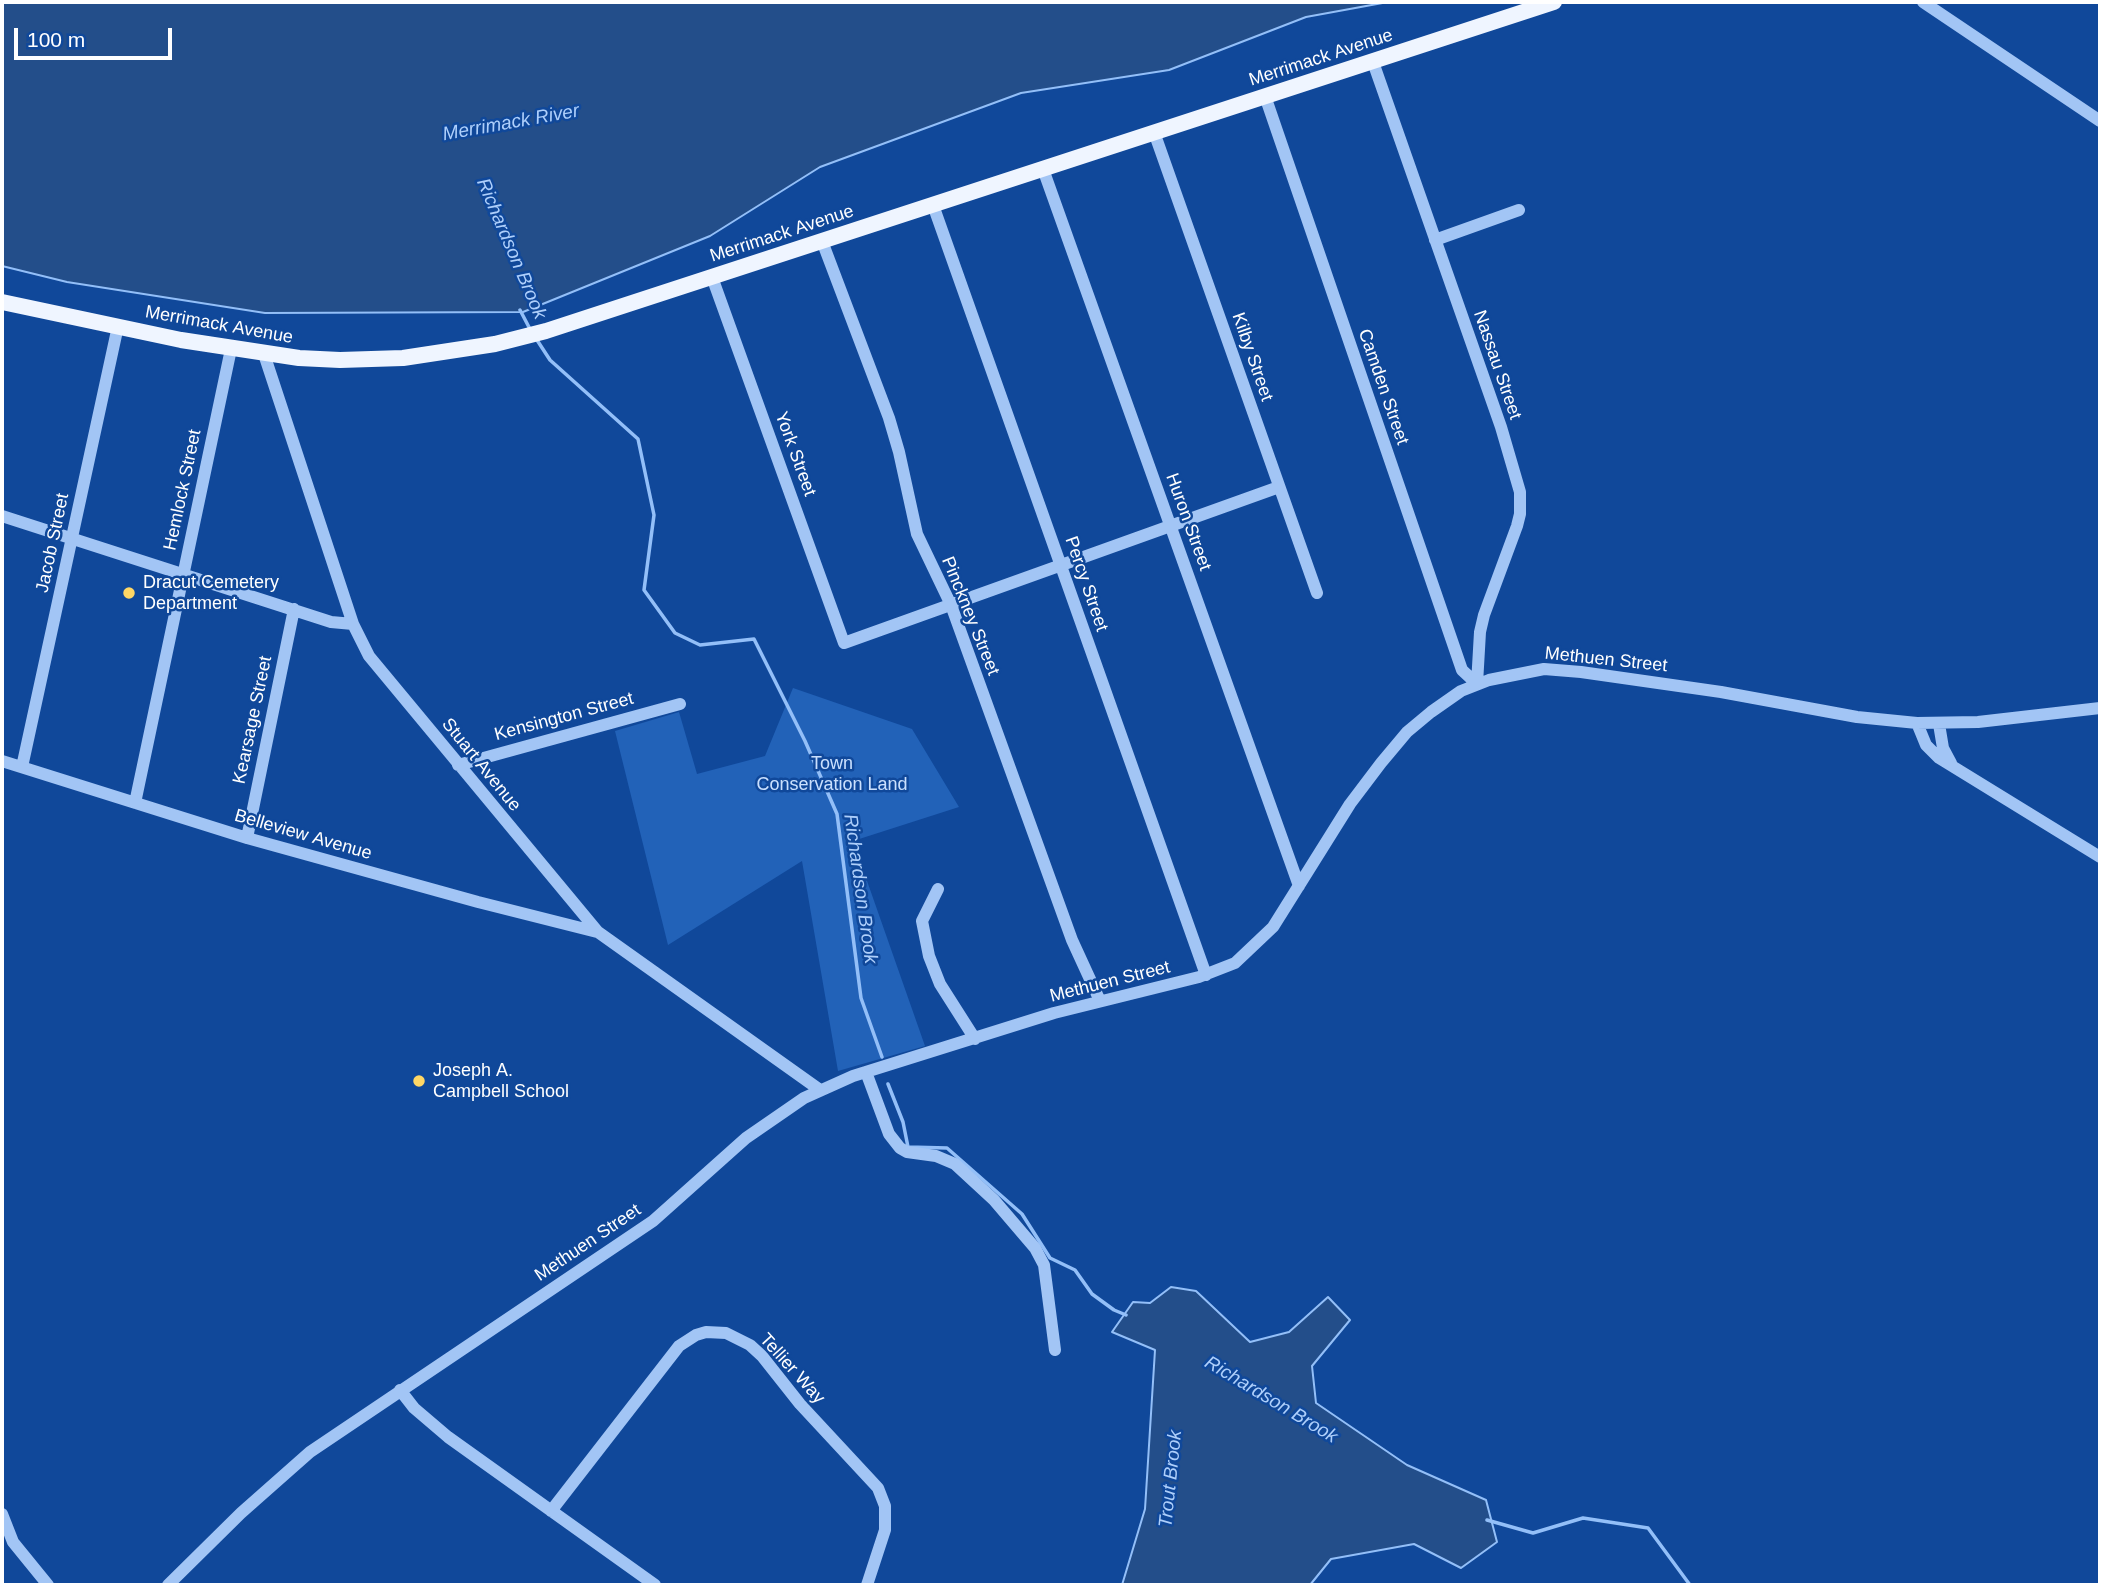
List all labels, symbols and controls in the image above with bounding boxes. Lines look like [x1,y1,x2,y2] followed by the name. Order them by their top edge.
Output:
[18,14,175,58] scale bar
[1246,25,1396,91] street label: Merrimack Avenue
[27,28,85,51] text: 100 m
[441,100,581,146] water label: Merrimack River
[471,175,551,323] water label: Richardson Brook
[707,201,857,267] street label: Merrimack Avenue
[143,301,295,349] street label: Merrimack Avenue
[1468,308,1526,422] street label: Nassau Street
[1227,310,1277,404] street label: Kilby Street
[1353,326,1413,448] street label: Camden Street
[770,409,820,499] street label: York Street
[160,428,206,552] street label: Hemlock Street
[1160,470,1216,574] street label: Huron Street
[32,491,74,595] street label: Jacob Street
[1060,534,1112,634] street label: Percy Street
[936,554,1004,678] street label: Pinckney Street
[143,572,279,614] place label: Dracut Cemetery Department
[121,585,137,601] marker: Dracut Cemetery Department
[1544,643,1668,677] street label: Methuen Street
[229,654,277,786] street label: Kearsage Street
[492,688,636,746] street label: Kensington Street
[437,714,525,816] street label: Stuart Avenue
[756,753,908,796] park label: Town Conservation Land
[232,805,374,865] street label: Belleview Avenue
[838,813,882,965] water label: Richardson Brook
[1048,957,1172,1007] street label: Methuen Street
[433,1060,569,1102] place label: Joseph A. Campbell School
[411,1073,427,1089] marker: Joseph A. Campbell School
[531,1200,645,1286] street label: Methuen Street
[755,1329,829,1409] street label: Tellier Way
[1200,1351,1342,1449] water label: Richardson Brook
[1155,1429,1187,1529] water label: Trout Brook

